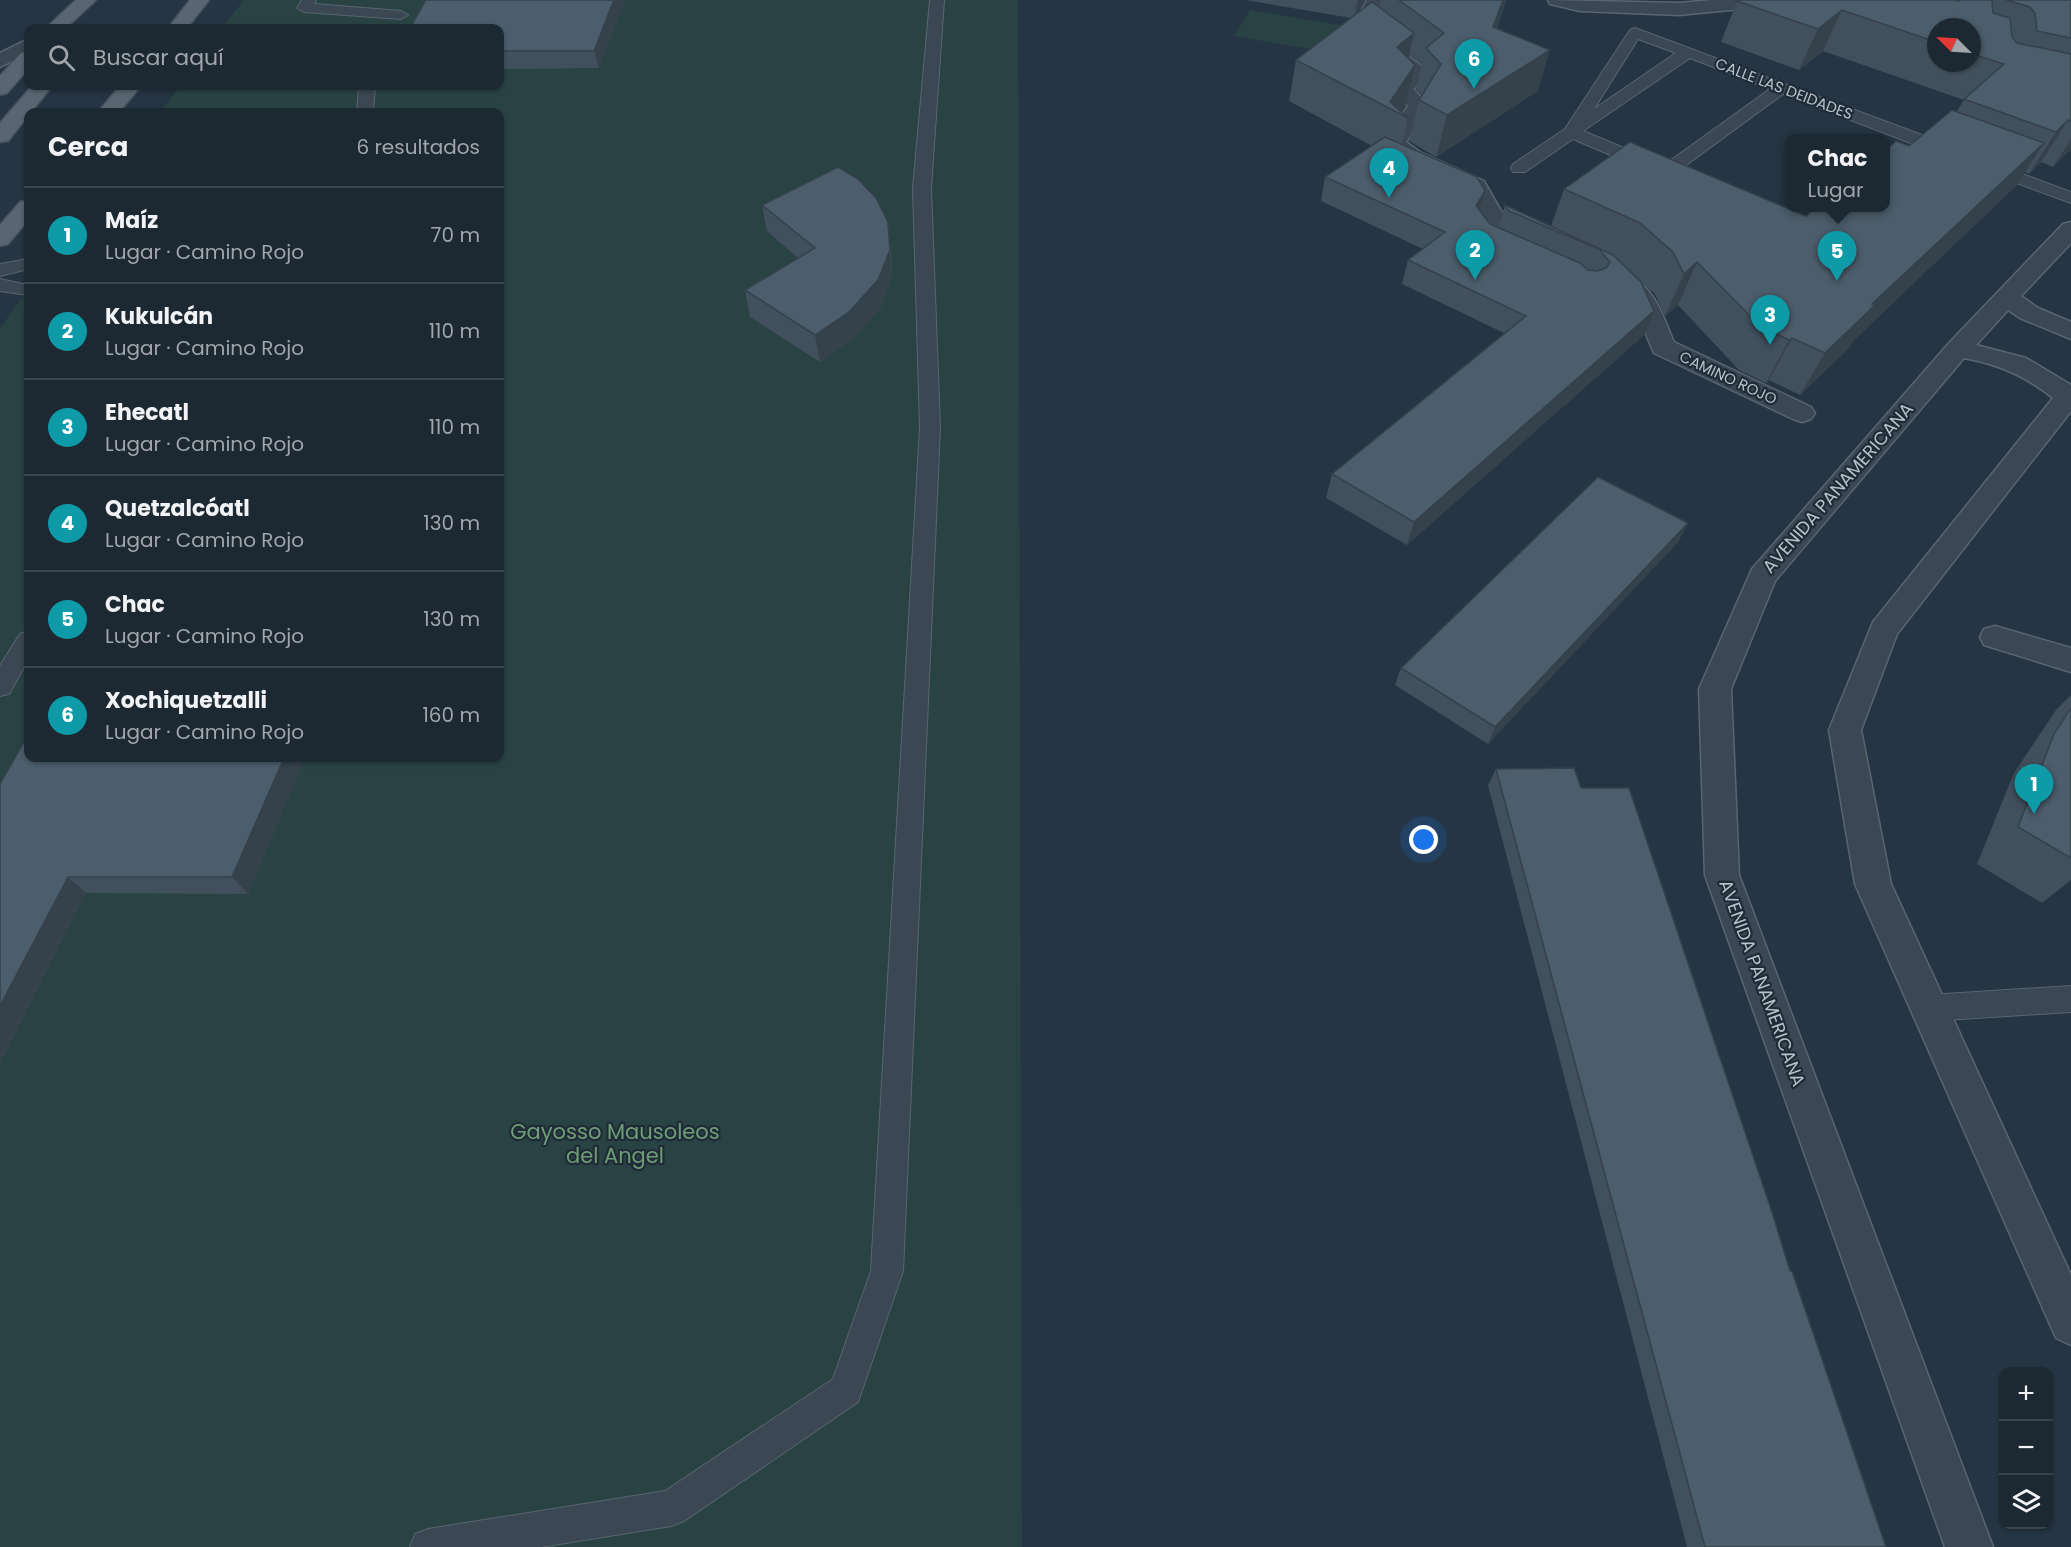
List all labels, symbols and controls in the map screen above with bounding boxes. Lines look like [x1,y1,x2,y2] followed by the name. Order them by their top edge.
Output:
[1927,18,1981,72] north arrow
[24,24,504,90] search box
[1454,40,1494,89] pin: 6
[45,41,78,74] icon: search
[93,42,224,73] text: Buscar aquí
[1712,53,1856,124] street label: CALLE LAS DEIDADES
[48,129,128,165] text: Cerca
[356,133,480,161] text: 6 resultados
[1785,134,1890,212] popup
[1808,143,1867,174] text: Chac
[1370,148,1408,198] pin: 4
[1808,176,1864,204] text: Lugar
[105,205,158,236] text: Maíz
[64,221,71,249] text: 1
[431,221,480,249] text: 70 m
[1456,230,1494,280] pin: 2
[1818,232,1856,281] pin: 5
[105,238,304,266] text: Lugar · Camino Rojo
[1750,296,1790,345] pin: 3
[105,301,213,332] text: Kukulcán
[62,317,73,345] text: 2
[429,317,480,345] text: 110 m
[105,334,304,362] text: Lugar · Camino Rojo
[1676,346,1781,409] street label: CAMINO ROJO
[105,397,189,428] text: Ehecatl
[1756,397,1919,578] street label: AVENIDA PANAMERICANA
[61,413,74,441] text: 3
[429,413,480,441] text: 110 m
[105,430,304,458] text: Lugar · Camino Rojo
[105,493,250,524] text: Quetzalcóatl
[61,509,74,537] text: 4
[423,509,480,537] text: 130 m
[105,526,304,554] text: Lugar · Camino Rojo
[105,589,165,620] text: Chac
[61,605,74,633] text: 5
[423,605,480,633] text: 130 m
[105,622,304,650] text: Lugar · Camino Rojo
[105,685,267,716] text: Xochiquetzalli
[61,701,74,729] text: 6
[422,701,480,729] text: 160 m
[105,718,304,746] text: Lugar · Camino Rojo
[2014,764,2054,814] pin: 1
[1409,825,1438,854] your location
[1713,876,1812,1090] street label: AVENIDA PANAMERICANA
[510,1117,720,1170] park label: Gayosso Mausoleos del Angel
[1999,1367,2053,1529] map controls
[1999,1367,2053,1421] button: +
[1999,1421,2053,1475] button: −
[1999,1475,2053,1529] button: layers

